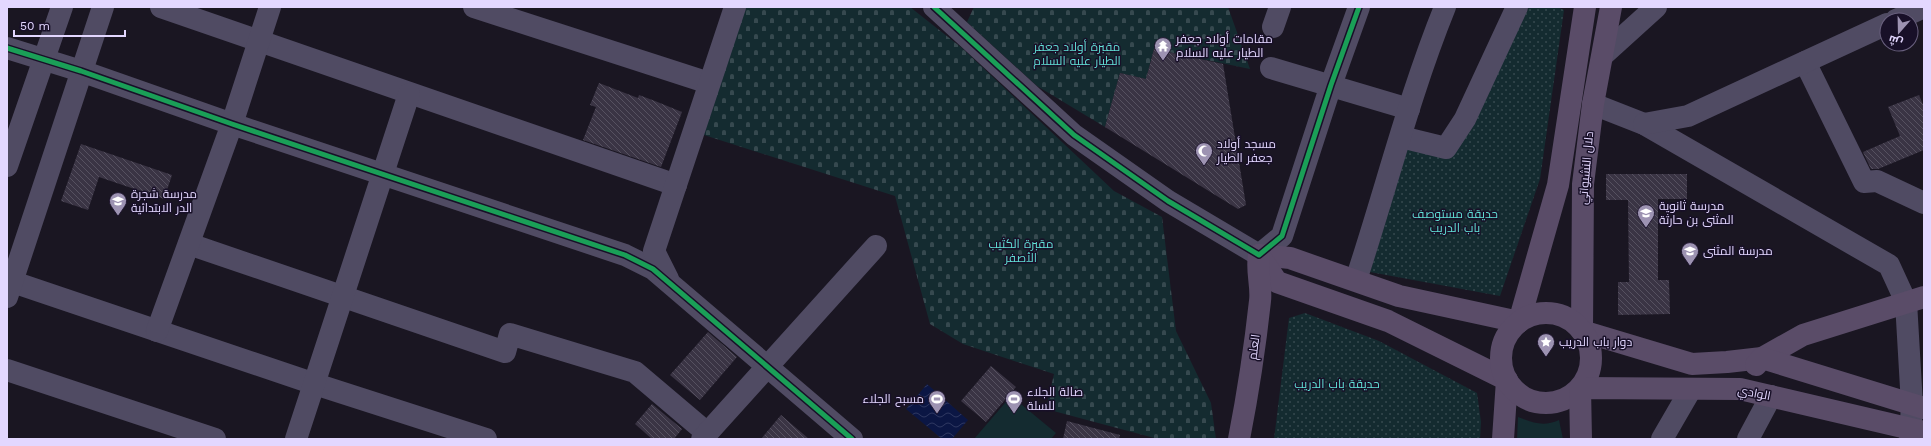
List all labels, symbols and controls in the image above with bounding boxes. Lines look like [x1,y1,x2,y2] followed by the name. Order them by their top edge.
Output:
[14,12,125,38] scale bar
[1879,12,1919,52] north arrow
[20,19,50,33] text: 50 m
[1175,31,1273,61] place label: مقامات أولاد جعفر الطيار عليه السلام
[1887,32,1905,49] text: ش
[1153,36,1173,61] temple icon: مقامات أولاد جعفر الطيار عليه السلام
[1033,39,1121,69] park label: مقبرة أولاد جعفر الطيار عليه السلام
[1576,131,1599,205] street label: دلال النشيواتي
[1216,136,1276,165] place label: مسجد أولاد جعفر الطيار
[1194,141,1214,166] mosque icon: مسجد أولاد جعفر الطيار
[131,187,197,215] place label: مدرسة شجرة الدر الابتدائية
[108,191,128,216] school or university icon: مدرسة شجرة الدر الابتدائية
[1659,199,1734,227] place label: مدرسة ثانوية المثنى بن حارثة
[1636,203,1656,228] school or university icon: مدرسة ثانوية المثنى بن حارثة
[1412,207,1498,235] park label: حديقة مستوصف باب الدريب
[989,237,1053,265] park label: مقبرة الكثيب الأصفر
[1680,241,1700,266] school or university icon: مدرسة المثنى
[1703,244,1773,258] place label: مدرسة المثنى
[1536,332,1556,357] place icon: دوار باب الدريب
[1245,333,1264,361] street label: العلم
[1559,335,1632,349] place label: دوار باب الدريب
[1294,377,1380,391] park label: حديقة باب الدريب
[1736,383,1772,406] street label: الوادي
[1027,385,1083,413] place label: صالة الجلاء للسلة
[927,389,947,414] sports icon: مسبح الجلاء
[1004,389,1024,414] sports icon: صالة الجلاء للسلة
[862,392,924,407] place label: مسبح الجلاء

